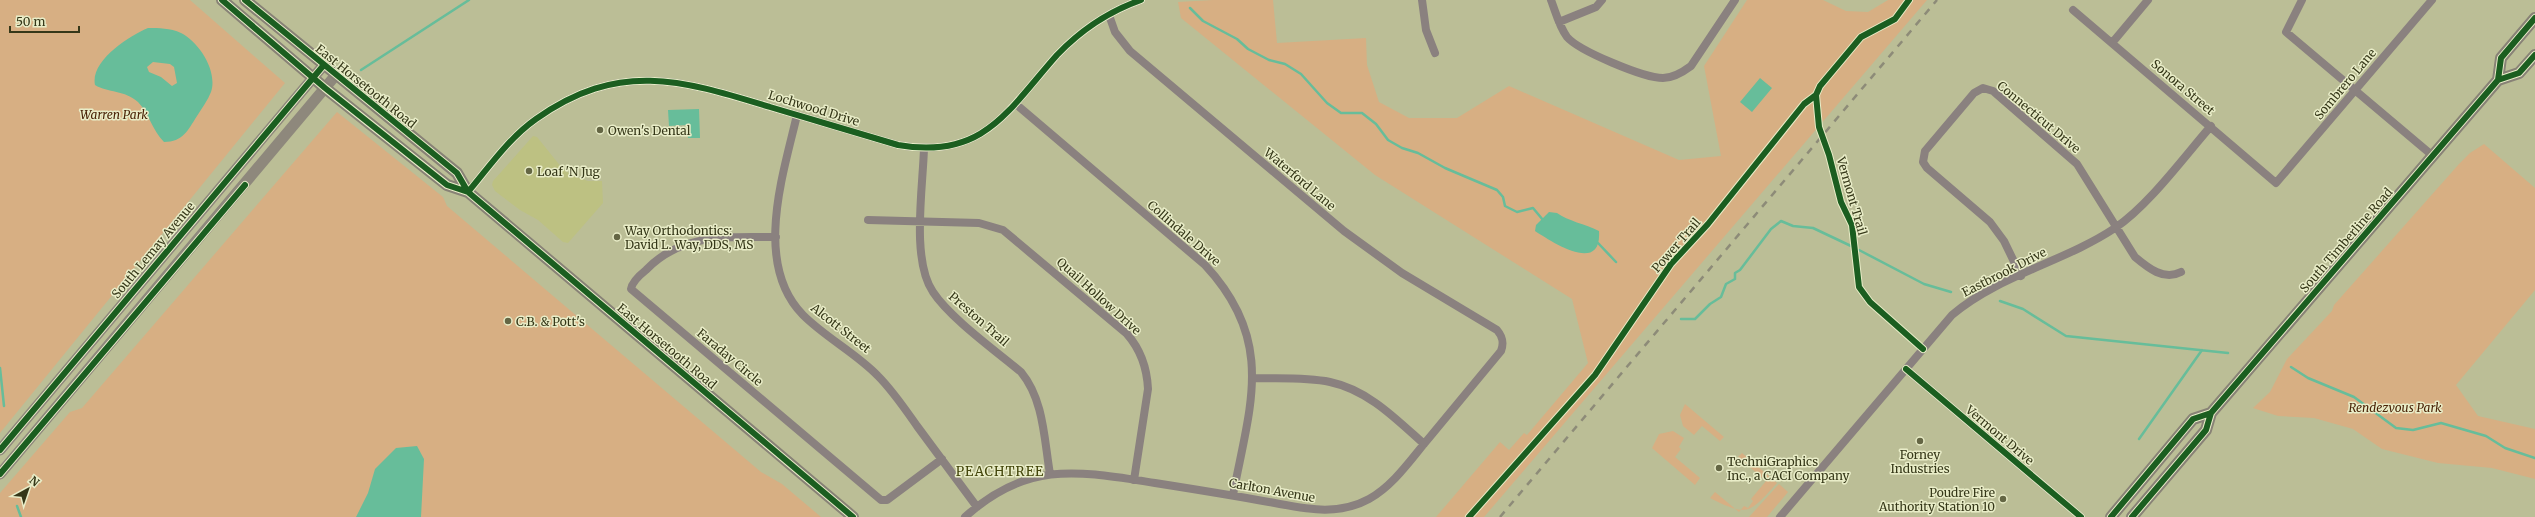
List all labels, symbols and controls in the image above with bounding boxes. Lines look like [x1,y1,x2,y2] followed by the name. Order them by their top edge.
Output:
[10,8,79,34] scale bar
[16,14,45,29] text: 50 m
[313,41,419,131] street label: East Horsetooth Road
[2311,45,2379,123] street label: Sombrero Lane
[2148,56,2218,118] street label: Sonora Street
[1994,78,2084,156] street label: Connecticut Drive
[767,87,861,129] street label: Lochwood Drive
[80,107,148,122] park label: Warren Park
[608,123,691,138] place label: Owen's Dental
[595,125,605,135] marker: Owen's Dental
[1260,144,1339,213] street label: Waterford Lane
[1833,154,1870,237] street label: Vermont Trail
[537,164,601,179] place label: Loaf 'N Jug
[524,166,534,176] marker: Loaf 'N Jug
[2296,185,2396,295] street label: South Timberline Road
[1144,197,1224,269] street label: Collindale Drive
[108,199,198,301] street label: South Lemay Avenue
[1648,215,1704,275] street label: Power Trail
[624,223,753,252] place label: Way Orthodontics: David L. Way, DDS, MS
[612,232,622,242] marker: Way Orthodontics: David L. Way, DDS, MS
[1959,244,2049,300] street label: Eastbrook Drive
[1054,254,1144,338] street label: Quail Hollow Drive
[946,289,1012,349] street label: Preston Trail
[807,299,874,356] street label: Alcott Street
[614,300,720,392] street label: East Horsetooth Road
[516,314,585,329] place label: C.B. & Pott's
[503,316,513,326] marker: C.B. & Pott's
[694,325,766,389] street label: Faraday Circle
[2348,400,2442,415] park label: Rendezvous Park
[1962,402,2037,468] street label: Vermont Drive
[1915,436,1925,446] marker: Forney Industries
[1890,447,1950,476] place label: Forney Industries
[1727,454,1850,483] place label: TechniGraphics Inc., a CACI Company
[956,463,1044,480] district label: PEACHTREE
[1714,463,1724,473] marker: TechniGraphics Inc., a CACI Company
[8,469,48,509] north arrow
[27,473,42,490] text: N
[1228,475,1316,505] street label: Carlton Avenue
[1878,485,1995,514] place label: Poudre Fire Authority Station 10
[1998,494,2008,504] marker: Poudre Fire Authority Station 10

